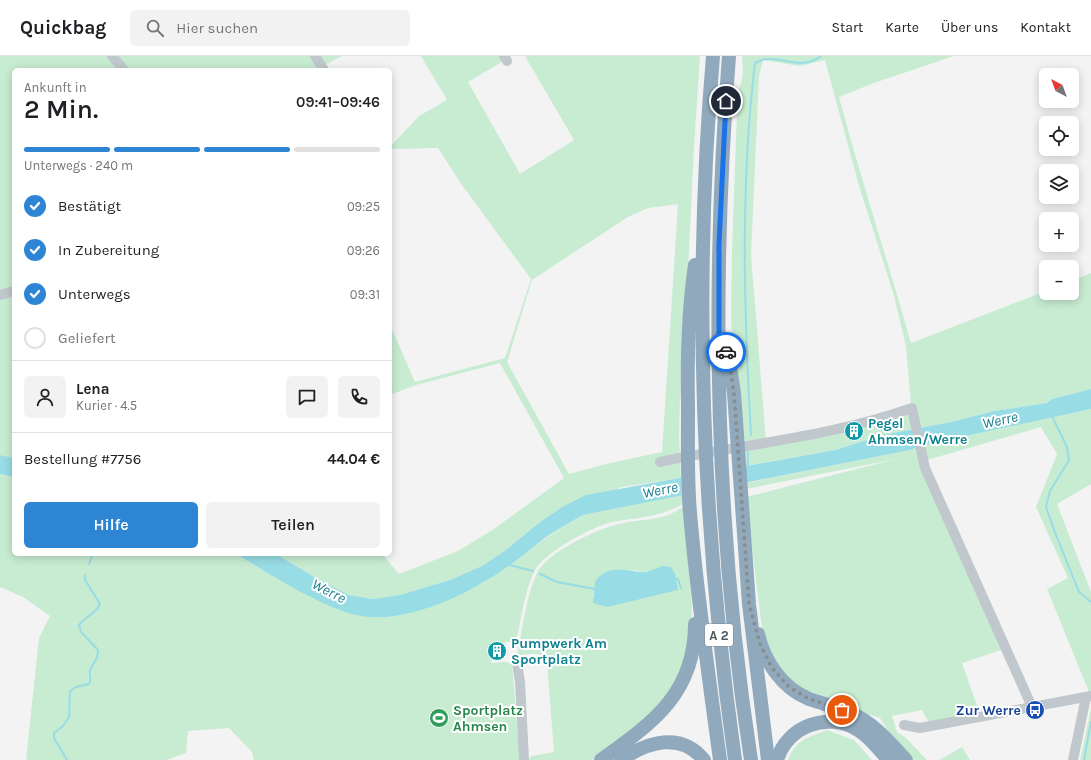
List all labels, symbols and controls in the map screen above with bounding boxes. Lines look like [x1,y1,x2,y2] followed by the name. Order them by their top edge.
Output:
[130,10,410,46] search box
[20,17,106,39] text: Quickbag
[144,17,166,39] icon: search
[176,19,258,37] text: Hier suchen
[831,19,863,36] text: Start
[885,19,919,36] text: Karte
[941,19,998,36] text: Über uns
[1020,19,1071,36] text: Kontakt
[1039,68,1079,108] north arrow
[1039,68,1079,300] map controls
[24,80,87,95] text: Ankunft in
[709,84,743,118] pin
[715,90,737,112] icon: home
[296,93,380,111] text: 09:41–09:46
[24,94,98,125] text: 2 Min.
[1039,116,1079,156] button: locate
[24,158,133,173] text: Unterwegs · 240 m
[1039,164,1079,204] button: layers
[24,195,46,217] icon: check
[58,197,121,215] text: Bestätigt
[347,199,380,214] text: 09:25
[1039,212,1079,252] button: +
[24,239,46,261] icon: check
[58,241,159,259] text: In Zubereitung
[347,243,380,258] text: 09:26
[1039,260,1079,300] button: −
[24,283,46,305] icon: check
[58,285,131,303] text: Unterwegs
[350,287,380,302] text: 09:31
[58,329,116,347] text: Geliefert
[706,332,746,372] courier
[715,341,737,363] icon: car
[24,376,66,418] button: person
[286,376,328,418] button: chat
[338,376,380,418] button: phone
[76,380,109,398] text: Lena
[76,398,137,413] text: Kurier · 4.5
[981,407,1019,433] water label: Werre
[868,415,967,448] place label: Pegel Ahmsen/Werre
[843,420,865,442] building icon: Pegel Ahmsen/Werre
[24,450,141,468] text: Bestellung #7756
[327,450,380,468] text: 44.04 €
[641,478,679,502] water label: Werre
[24,502,198,548] button: Hilfe
[206,502,380,548] button: Teilen
[309,575,349,607] water label: Werre
[705,624,733,646] road number: A 2
[511,635,607,668] place label: Pumpwerk Am Sportplatz
[486,640,508,662] building icon: Pumpwerk Am Sportplatz
[825,693,859,727] pin
[831,699,853,721] icon: bag
[1024,699,1046,721] bus stop icon: Zur Werre
[453,702,523,735] place label: Sportplatz Ahmsen
[956,702,1021,719] place label: Zur Werre
[428,707,450,729] sports icon: Sportplatz Ahmsen

